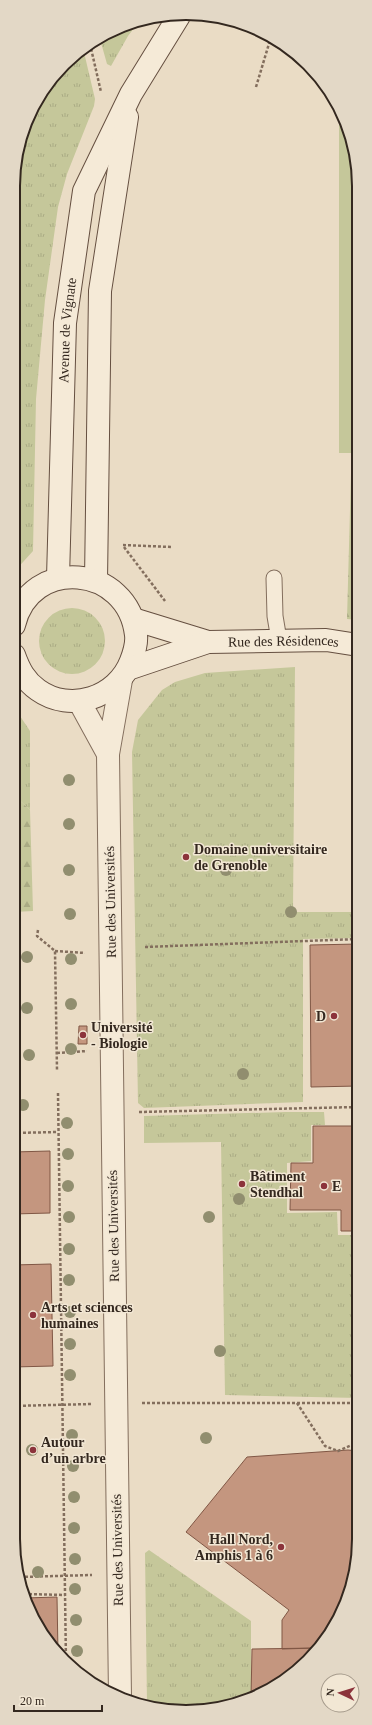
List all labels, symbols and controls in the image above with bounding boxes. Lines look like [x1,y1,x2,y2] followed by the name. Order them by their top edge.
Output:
[56,277,79,383] street label: Avenue de Vignate
[228,633,340,650] street label: Rue des Résidences
[194,842,327,873] place label: Domaine universitaire de Grenoble
[102,846,119,958] street label: Rue des Universités
[181,852,191,862] marker: Domaine universitaire de Grenoble
[316,1009,326,1024] place label: D
[329,1011,339,1021] marker: D
[91,1020,152,1051] place label: Université - Biologie
[78,1030,88,1040] marker: Université - Biologie
[250,1169,306,1200] place label: Bâtiment Stendhal
[105,1170,122,1282] street label: Rue des Universités
[237,1179,247,1189] marker: Bâtiment Stendhal
[332,1179,341,1194] place label: E
[319,1181,329,1191] marker: E
[41,1300,133,1331] place label: Arts et sciences humaines
[28,1310,38,1320] marker: Arts et sciences humaines
[41,1435,106,1466] place label: Autour d’un arbre
[28,1445,38,1455] marker: Autour d’un arbre
[109,1494,126,1606] street label: Rue des Universités
[195,1532,273,1563] place label: Hall Nord, Amphis 1 à 6
[276,1542,286,1552] marker: Hall Nord, Amphis 1 à 6
[320,1673,360,1713] north arrow
[14,1687,102,1713] scale bar
[324,1688,336,1697] text: N
[20,1694,45,1708] text: 20 m

